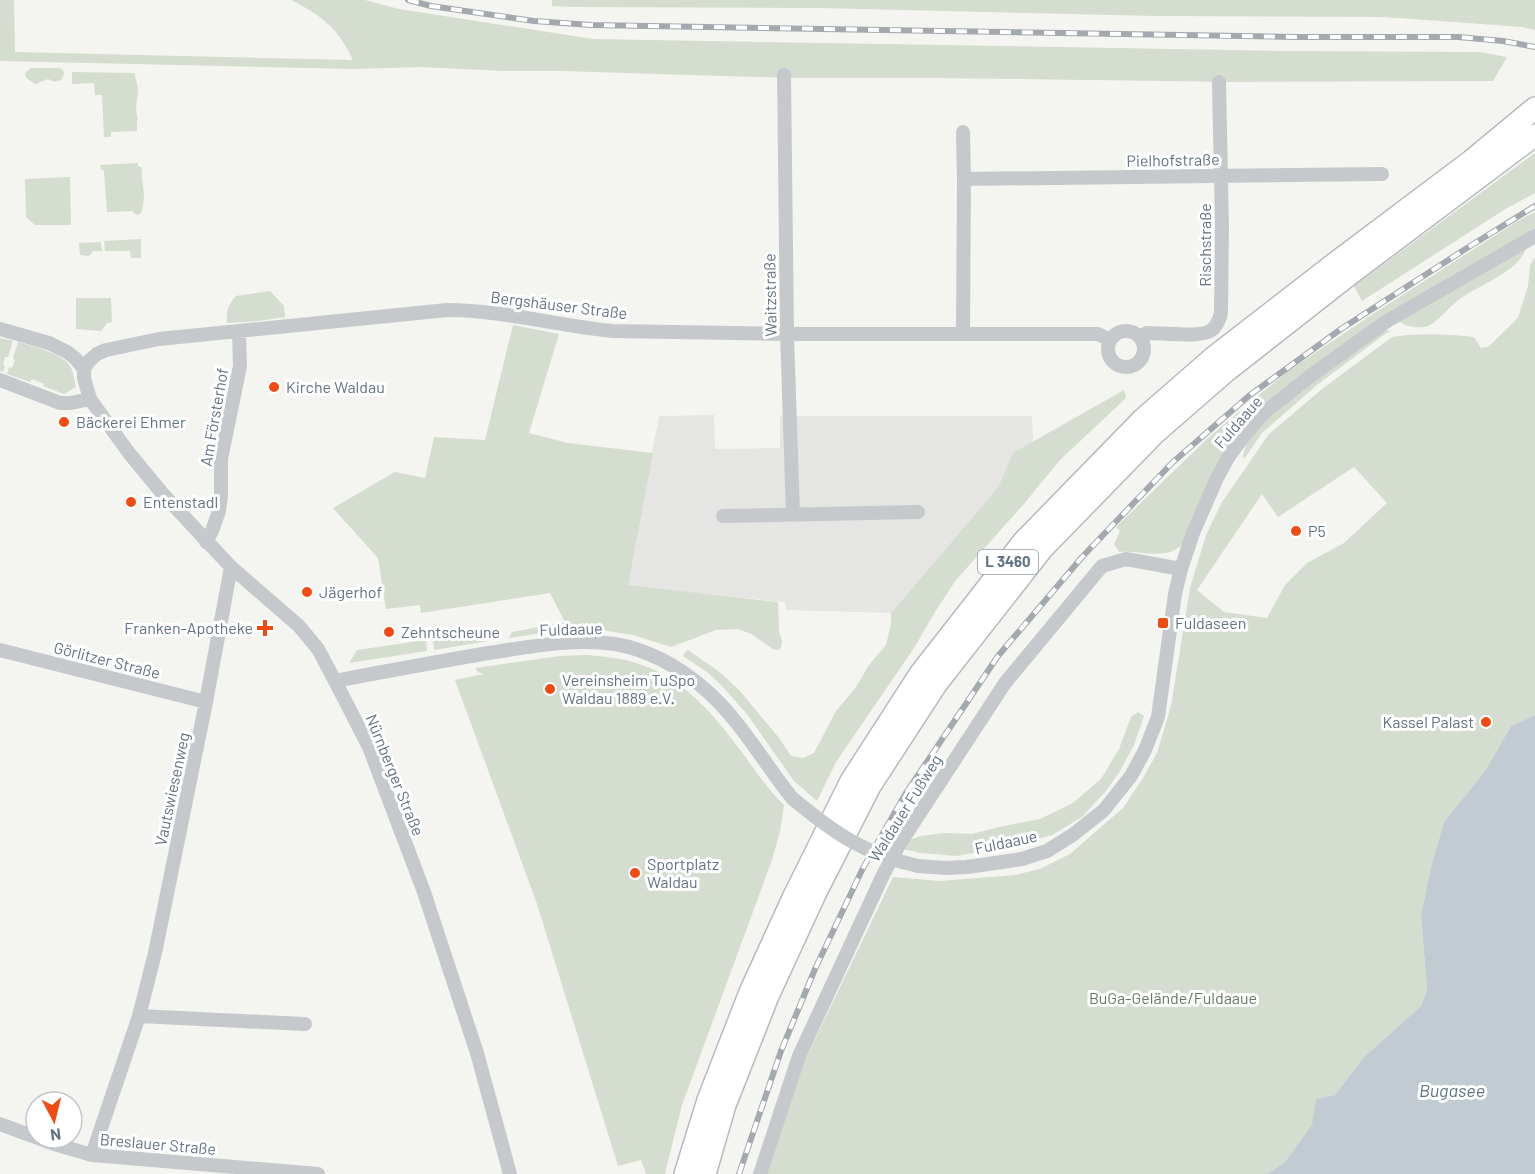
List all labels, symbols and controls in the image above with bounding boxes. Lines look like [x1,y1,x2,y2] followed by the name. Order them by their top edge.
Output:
[1126,149,1220,170] street label: Pielhofstraße
[1195,203,1214,287] street label: Rischstraße
[759,253,780,337] street label: Waitzstraße
[490,287,628,322] street label: Bergshäuser Straße
[196,366,232,468] street label: Am Försterhof
[286,377,385,396] place label: Kirche Waldau
[267,380,281,394] marker: Kirche Waldau
[1210,392,1266,452] street label: Fuldaaue
[76,412,186,431] place label: Bäckerei Ehmer
[57,415,71,429] marker: Bäckerei Ehmer
[143,492,218,511] place label: Entenstadl
[124,495,138,509] marker: Entenstadl
[1308,521,1326,540] place label: P5
[1289,524,1303,538] marker: P5
[978,550,1038,574] road number: L 3460
[319,582,382,601] place label: Jägerhof
[300,585,314,599] marker: Jägerhof
[1175,613,1246,632] place label: Fuldaseen
[1156,616,1170,630] marker: Fuldaseen
[124,618,253,637] place label: Franken-Apotheke
[539,618,603,639] street label: Fuldaaue
[258,621,272,635] marker: Franken-Apotheke
[401,622,500,641] place label: Zehntscheune
[382,625,396,639] marker: Zehntscheune
[52,637,162,682] street label: Görlitzer Straße
[562,670,695,707] place label: Vereinsheim TuSpo Waldau 1889 e.V.
[543,682,557,696] marker: Vereinsheim TuSpo Waldau 1889 e.V.
[362,711,429,838] street label: Nürnberger Straße
[1383,712,1474,731] place label: Kassel Palast
[1479,715,1493,729] marker: Kassel Palast
[150,730,193,847] street label: Vautswiesenweg
[864,751,945,865] street label: Waldauer Fußweg
[973,826,1039,857] street label: Fuldaaue
[647,854,719,891] place label: Sportplatz Waldau
[628,866,642,880] marker: Sportplatz Waldau
[1089,988,1257,1007] park label: BuGa-Gelände/Fuldaaue
[1419,1079,1485,1101] water label: Bugasee
[24,1090,84,1150] north arrow
[49,1125,62,1145] text: N
[99,1129,217,1158] street label: Breslauer Straße

